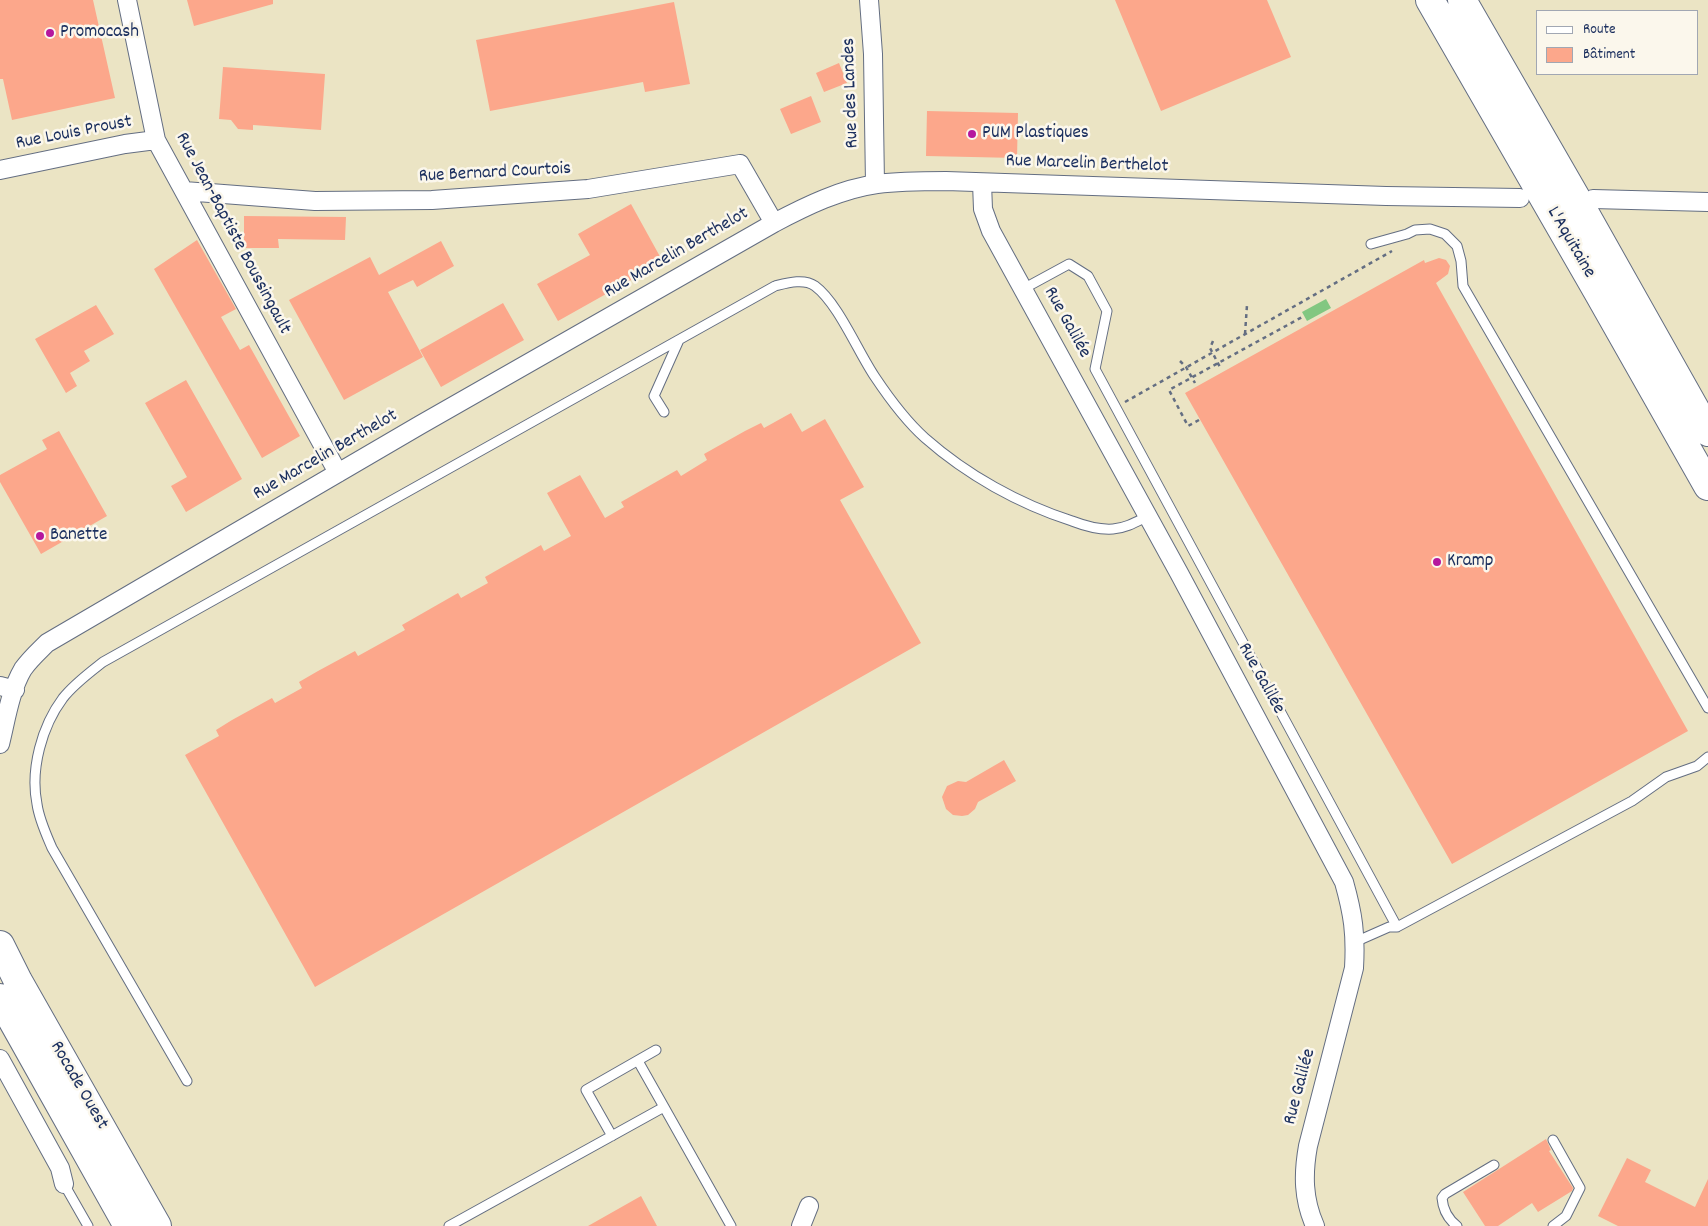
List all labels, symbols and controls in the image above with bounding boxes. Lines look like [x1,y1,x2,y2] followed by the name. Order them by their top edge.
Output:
[1536,10,1698,75] legend
[1583,19,1616,41] text: Route
[60,22,139,44] place label: Promocash
[44,27,56,39] marker: Promocash
[839,37,865,149] street label: Rue des Landes
[1583,44,1635,66] text: Bâtiment
[14,112,134,156] street label: Rue Louis Proust
[982,123,1089,145] place label: PUM Plastiques
[966,128,978,140] marker: PUM Plastiques
[169,129,295,339] street label: Rue Jean-Baptiste Boussingault
[1005,151,1169,179] street label: Rue Marcelin Berthelot
[418,159,572,189] street label: Rue Bernard Courtois
[601,203,753,305] street label: Rue Marcelin Berthelot
[1540,203,1600,283] street label: L'Aquitaine
[1037,283,1095,363] street label: Rue Galilée
[250,405,402,507] street label: Rue Marcelin Berthelot
[50,525,107,547] place label: Banette
[34,530,46,542] marker: Banette
[1447,551,1494,573] place label: Kramp
[1431,556,1443,568] marker: Kramp
[1231,639,1289,719] street label: Rue Galilée
[44,1038,112,1134] street label: Rocade Ouest
[1280,1047,1322,1127] street label: Rue Galilée

